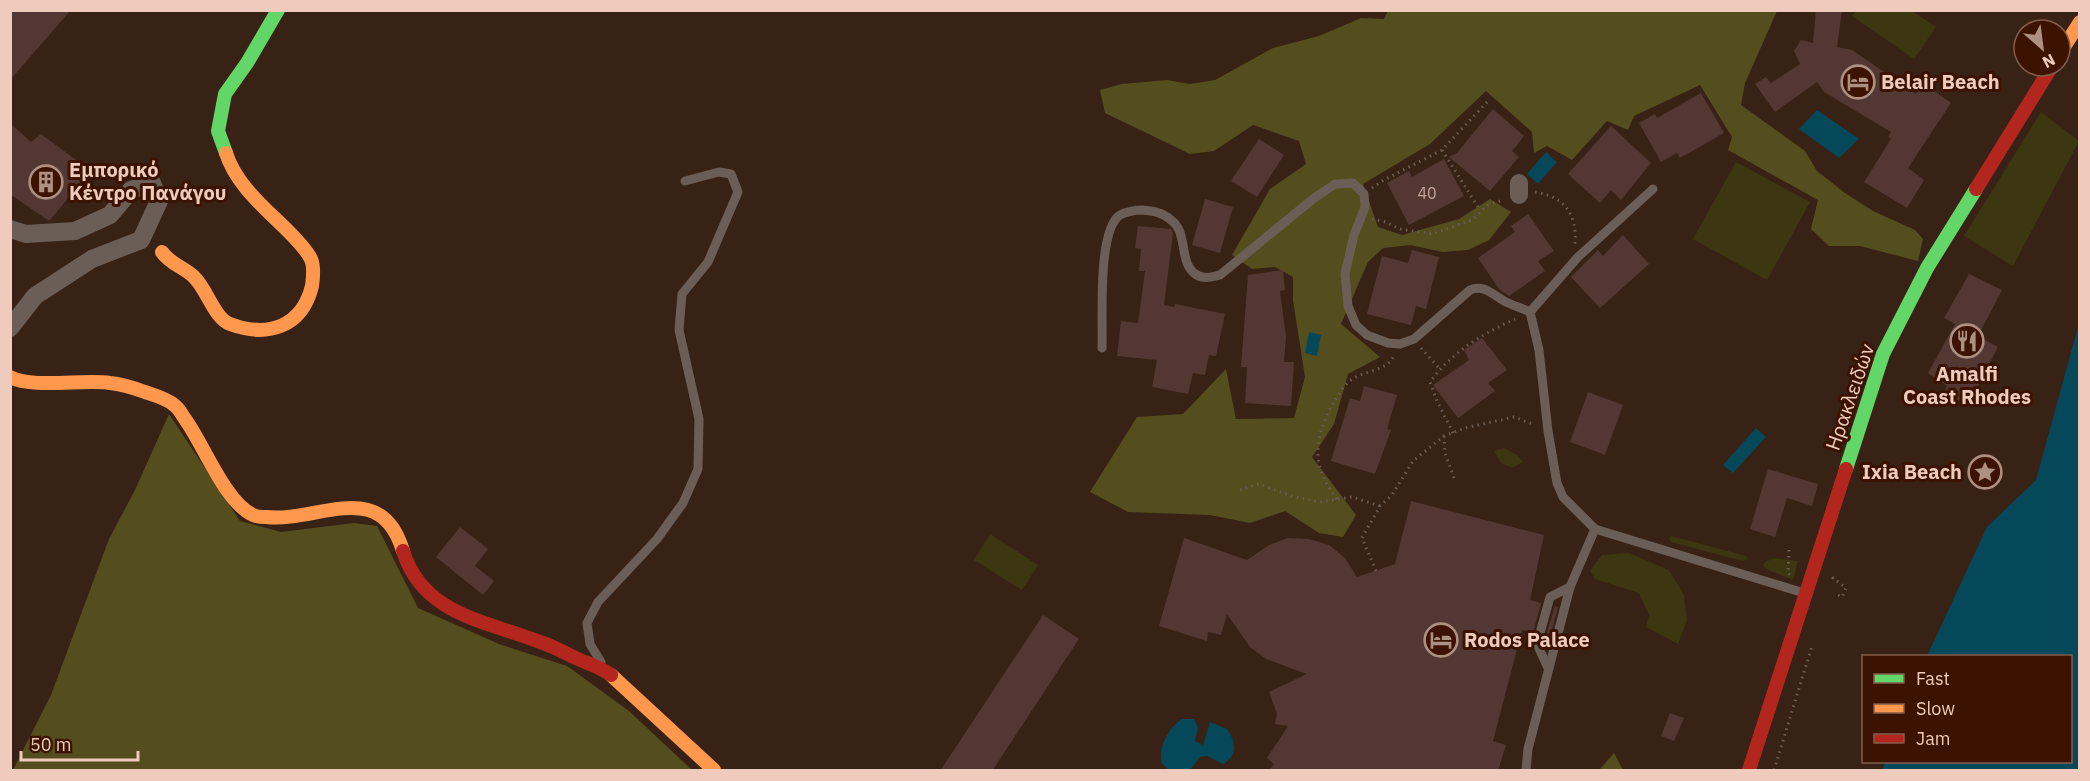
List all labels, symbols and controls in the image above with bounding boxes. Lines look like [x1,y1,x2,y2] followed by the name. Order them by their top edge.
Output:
[2012,18,2072,78] north arrow
[2039,50,2059,73] text: N
[1840,64,1876,100] hotel icon: Belair Beach
[1881,68,2000,95] place label: Belair Beach
[69,156,226,206] place label: Εμπορικό Κέντρο Πανάγου
[28,164,64,200] building icon: Εμπορικό Κέντρο Πανάγου
[1417,183,1437,203] house number: 40
[1949,323,1985,359] restaurant icon: Amalfi Coast Rhodes
[1819,340,1880,454] street label: Ηρακλειδών
[1903,360,2031,410] place label: Amalfi Coast Rhodes
[1967,454,2003,490] place icon: Ixia Beach
[1862,458,1962,485] place label: Ixia Beach
[1423,622,1459,658] hotel icon: Rodos Palace
[1464,626,1590,653] place label: Rodos Palace
[1862,655,2072,763] legend
[1916,667,1950,690] text: Fast
[1916,697,1955,720] text: Slow
[21,724,138,762] scale bar
[1916,727,1951,750] text: Jam
[30,733,72,756] text: 50 m

